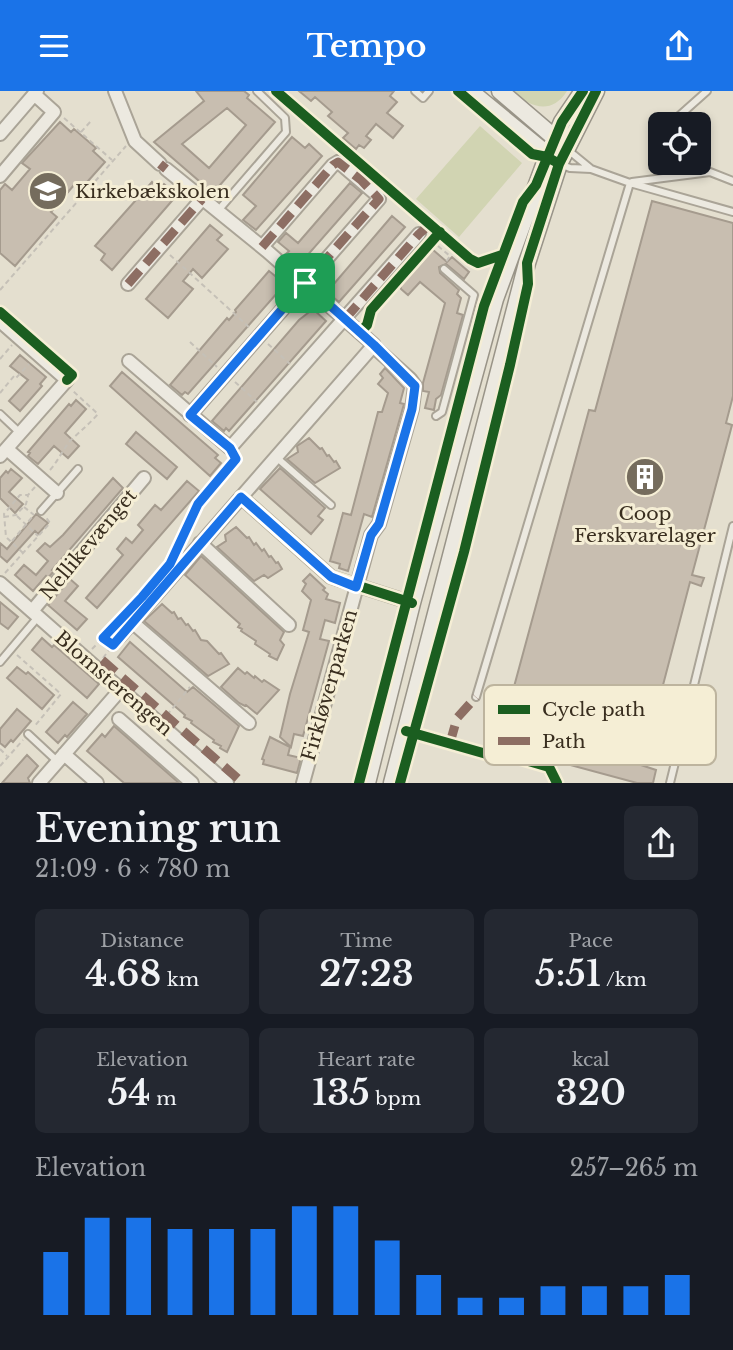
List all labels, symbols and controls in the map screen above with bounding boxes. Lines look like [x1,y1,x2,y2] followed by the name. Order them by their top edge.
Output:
[306,26,427,66] text: Tempo
[35,27,73,65] icon: menu
[660,27,698,65] icon: share
[648,112,711,175] map controls
[648,112,711,175] button: locate
[27,170,69,212] school or university icon: Kirkebækskolen
[75,180,230,203] place label: Kirkebækskolen
[275,253,335,313] pin
[286,264,324,302] icon: arrive
[624,456,666,498] building icon: Coop Ferskvarelager
[35,483,142,605] street label: Nellikevænget
[574,502,716,547] place label: Coop Ferskvarelager
[297,607,362,764] street label: Firkløverparken
[50,626,177,741] street label: Blomsterengen
[484,685,716,765] legend
[542,698,645,721] text: Cycle path
[542,730,586,753] text: Path
[35,805,281,852] text: Evening run
[624,806,698,880] button: share
[35,855,230,883] text: 21:09 · 6 × 780 m
[100,929,184,952] text: Distance
[340,929,393,952] text: Time
[569,929,613,952] text: Pace
[85,952,162,995] text: 4.68
[319,952,414,995] text: 27:23
[535,952,601,995] text: 5:51
[162,968,199,991] text: km
[601,968,647,991] text: /km
[96,1048,188,1071] text: Elevation
[318,1048,415,1071] text: Heart rate
[572,1048,610,1071] text: kcal
[108,1071,151,1114] text: 54
[312,1071,370,1114] text: 135
[556,1071,626,1114] text: 320
[151,1087,177,1110] text: m
[370,1087,421,1110] text: bpm
[35,1154,146,1182] text: Elevation
[570,1154,698,1182] text: 257–265 m

